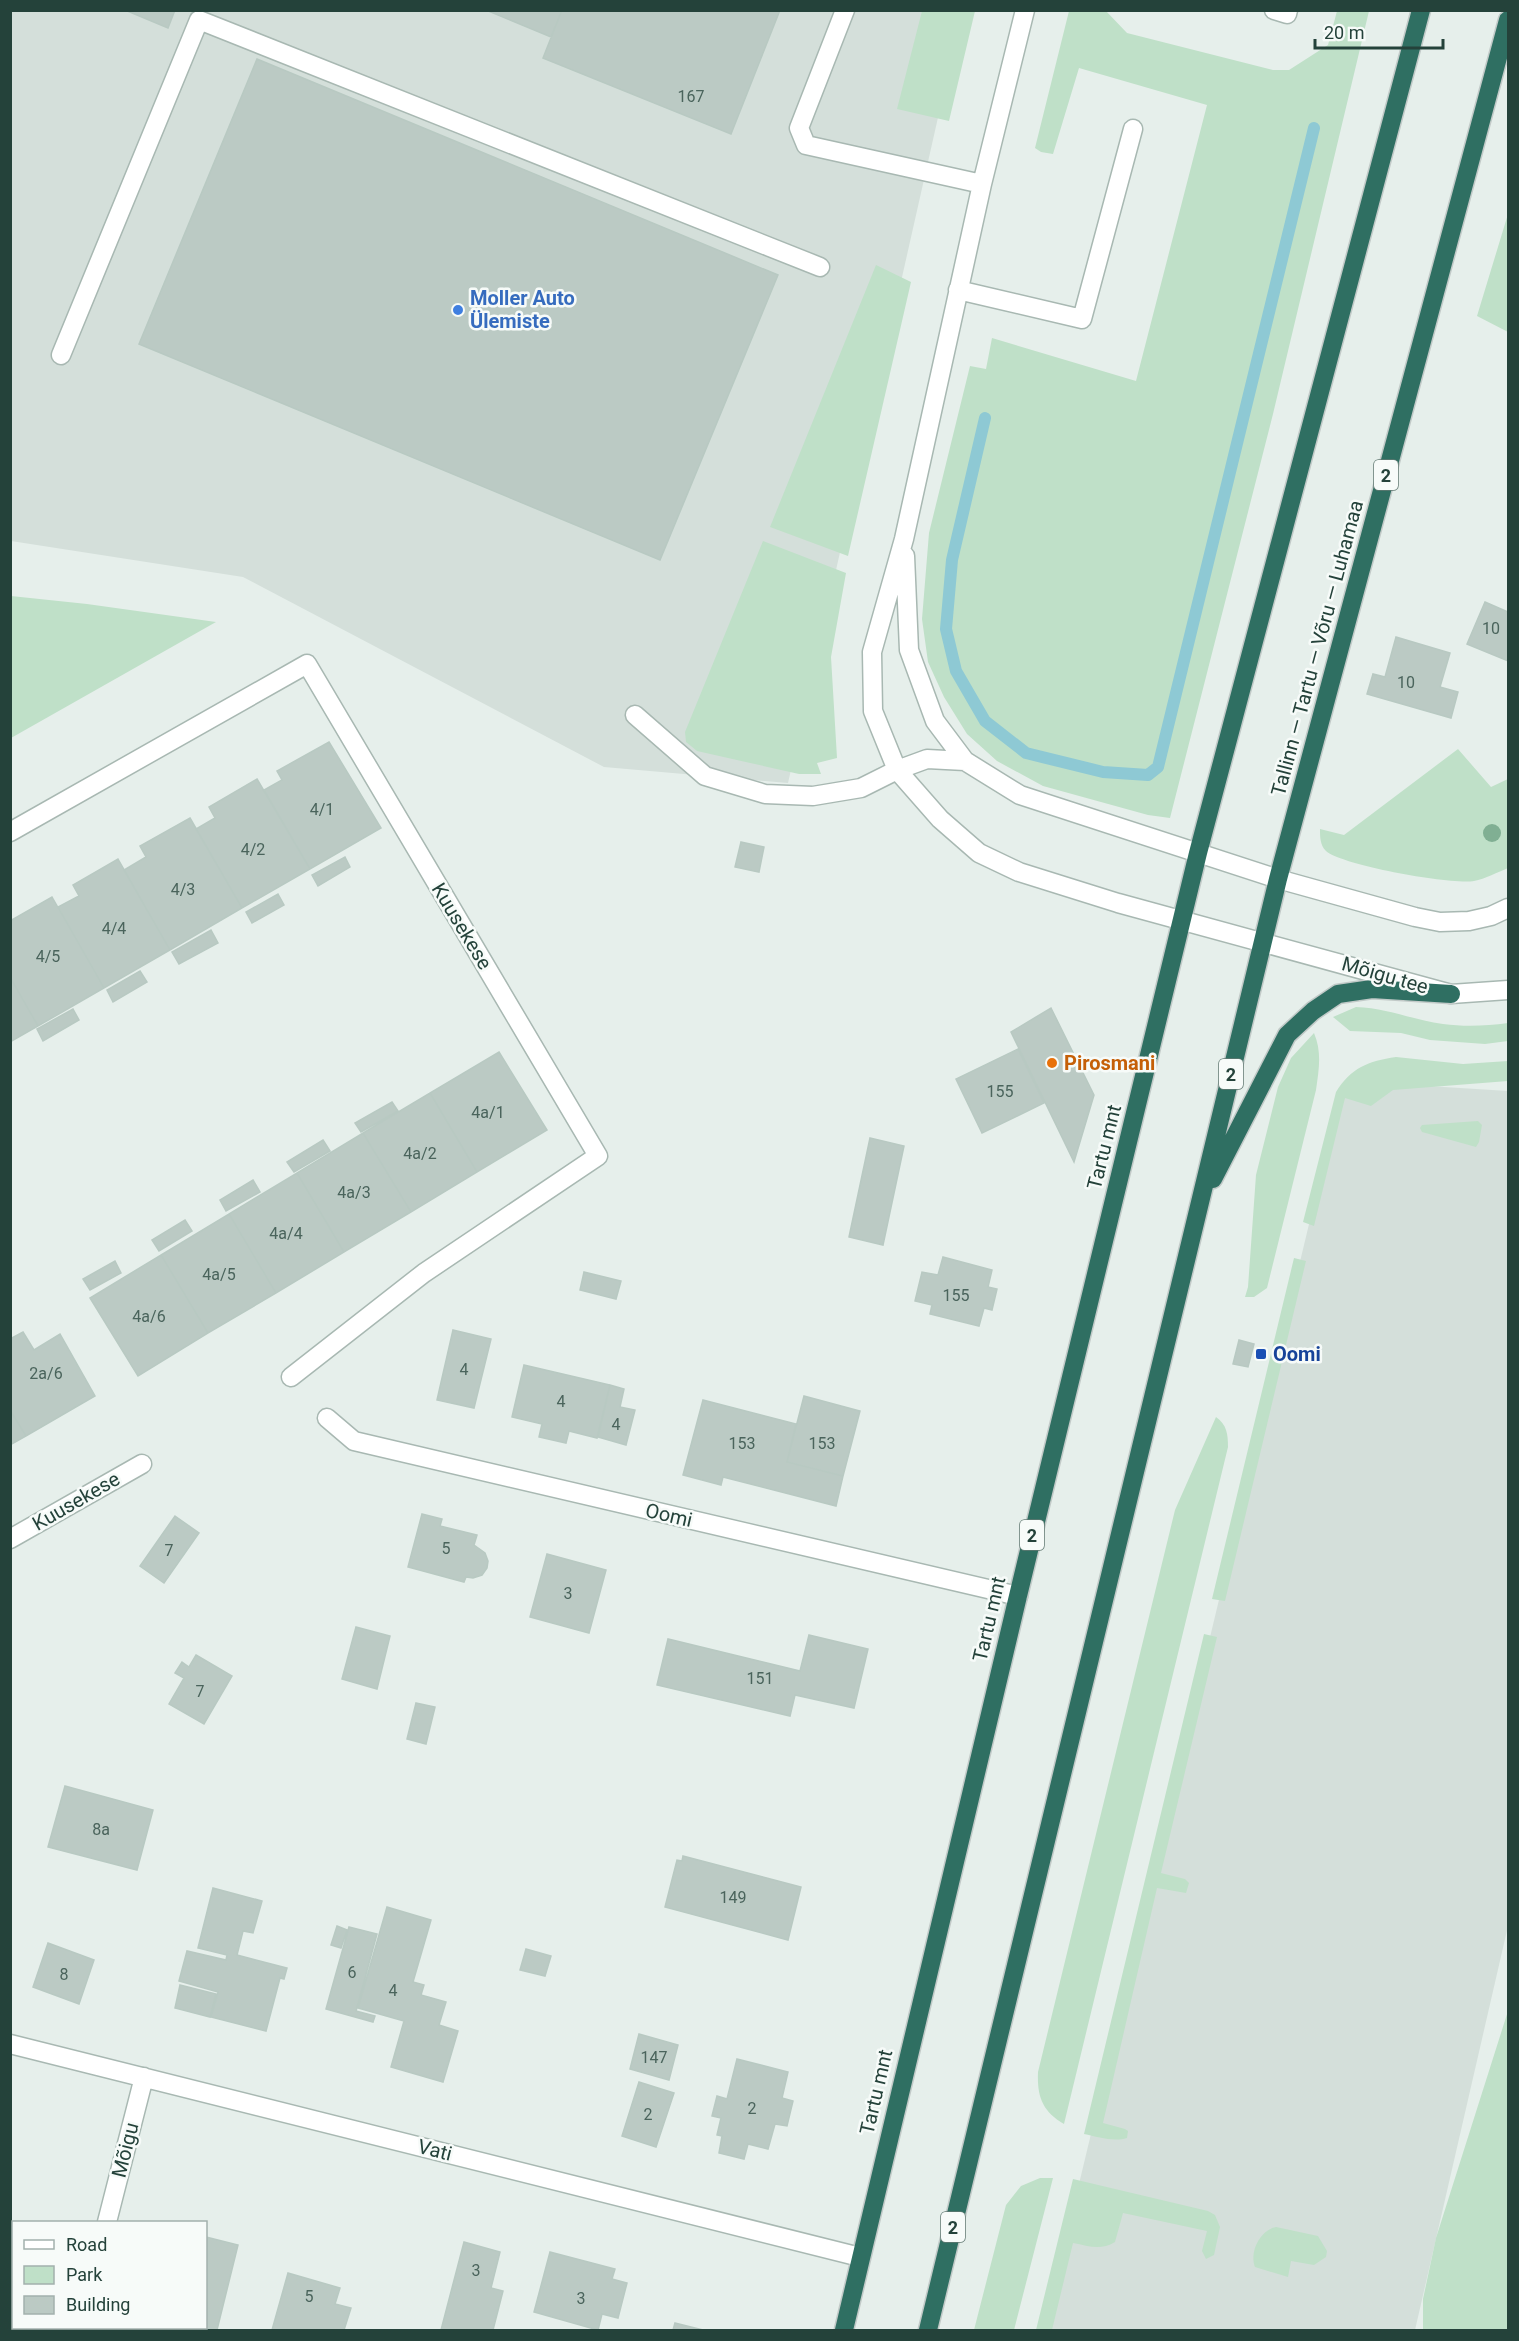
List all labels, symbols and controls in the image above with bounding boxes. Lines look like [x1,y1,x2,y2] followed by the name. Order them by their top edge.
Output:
[1315,12,1442,50] scale bar
[1324,22,1364,43] text: 20 m
[678,87,704,106] house number: 167
[470,286,575,333] place label: Moller Auto Ülemiste
[451,303,465,317] marker: Moller Auto Ülemiste
[1374,460,1398,490] road number: 2
[1266,497,1368,799] street label: Tallinn — Tartu — Võru — Luhamaa
[1482,619,1500,638] house number: 10
[1397,673,1415,692] house number: 10
[310,800,334,819] house number: 4/1
[241,840,265,859] house number: 4/2
[427,878,497,974] street label: Kuusekese
[171,880,195,899] house number: 4/3
[102,919,126,938] house number: 4/4
[36,947,60,966] house number: 4/5
[1339,951,1431,999] street label: Mõigu tee
[1064,1051,1155,1075] place label: Pirosmani
[1045,1056,1059,1070] marker: Pirosmani
[1219,1059,1243,1089] road number: 2
[987,1082,1013,1101] house number: 155
[1082,1102,1126,1192] street label: Tartu mnt
[471,1103,505,1122] house number: 4a/1
[403,1144,437,1163] house number: 4a/2
[337,1183,371,1202] house number: 4a/3
[269,1224,303,1243] house number: 4a/4
[202,1265,236,1284] house number: 4a/5
[943,1286,969,1305] house number: 155
[132,1307,166,1326] house number: 4a/6
[1273,1342,1321,1366] place label: Oomi
[1254,1347,1268,1361] marker: Oomi
[460,1360,469,1379] house number: 4
[29,1364,63,1383] house number: 2a/6
[557,1392,566,1411] house number: 4
[612,1415,621,1434] house number: 4
[729,1434,755,1453] house number: 153
[809,1434,835,1453] house number: 153
[28,1466,124,1536] street label: Kuusekese
[643,1498,695,1532] street label: Oomi
[1020,1520,1044,1550] road number: 2
[442,1539,451,1558] house number: 5
[165,1541,174,1560] house number: 7
[968,1574,1010,1664] street label: Tartu mnt
[564,1584,573,1603] house number: 3
[747,1669,773,1688] house number: 151
[196,1682,205,1701] house number: 7
[92,1820,110,1839] house number: 8a
[720,1888,746,1907] house number: 149
[348,1963,357,1982] house number: 6
[60,1965,69,1984] house number: 8
[389,1981,398,2000] house number: 4
[855,2047,897,2137] street label: Tartu mnt
[641,2048,667,2067] house number: 147
[748,2099,757,2118] house number: 2
[644,2105,653,2124] house number: 2
[107,2120,143,2180] street label: Mõigu
[415,2134,455,2166] street label: Vati
[941,2212,965,2242] road number: 2
[12,2221,207,2329] legend
[66,2234,107,2255] text: Road
[472,2261,481,2280] house number: 3
[66,2264,103,2285] text: Park
[305,2287,314,2306] house number: 5
[577,2289,586,2308] house number: 3
[66,2294,130,2315] text: Building

